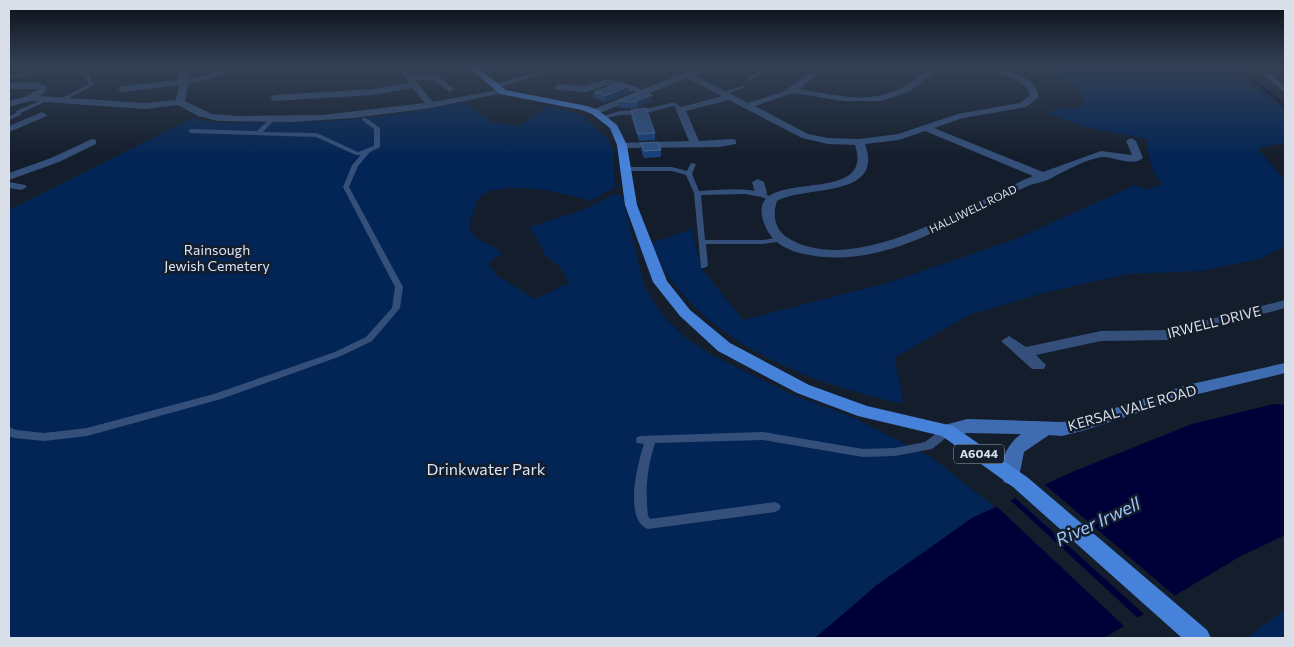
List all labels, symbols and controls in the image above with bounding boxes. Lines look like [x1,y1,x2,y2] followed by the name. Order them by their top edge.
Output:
[927,182,1019,235] street label: HALLIWELL ROAD
[164,241,270,274] park label: Rainsough Jewish Cemetery
[1165,302,1262,341] street label: IRWELL DRIVE
[1066,381,1198,434] street label: KERSAL VALE ROAD
[954,444,1004,464] road number: A6044
[427,459,546,478] park label: Drinkwater Park
[1052,492,1144,550] water label: River Irwell

